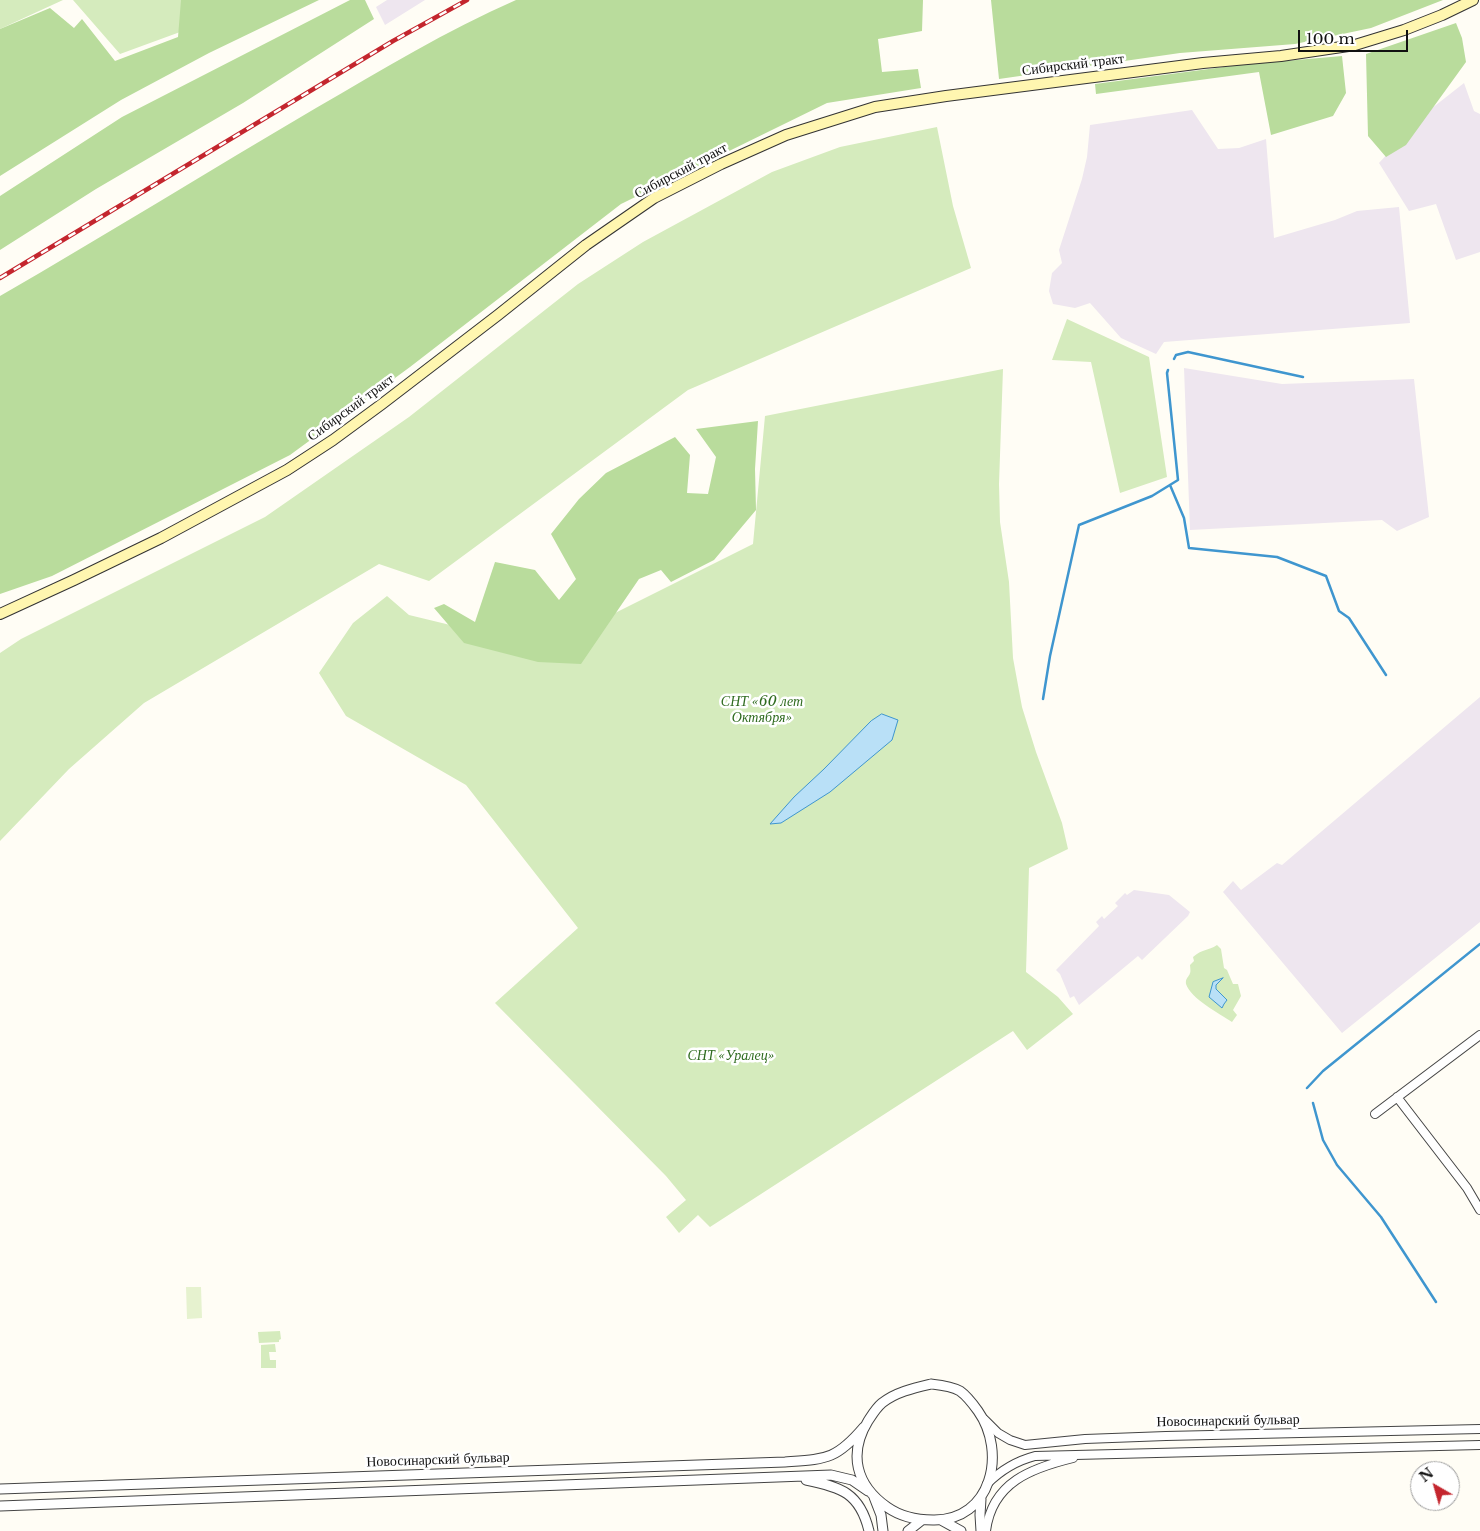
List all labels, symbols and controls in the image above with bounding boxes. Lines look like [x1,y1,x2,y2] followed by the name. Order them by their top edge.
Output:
[1300,20,1410,52] scale bar
[1306,29,1355,48] text: 100 m
[1021,50,1125,80] street label: Сибирский тракт
[632,139,730,203] street label: Сибирский тракт
[305,371,397,445] street label: Сибирский тракт
[721,694,803,726] park label: СНТ «60 лет Октября»
[688,1048,774,1064] park label: СНТ «Уралец»
[1156,1411,1300,1431] street label: Новосинарский бульвар
[366,1449,510,1471] street label: Новосинарский бульвар
[1410,1461,1460,1511] north arrow
[1416,1464,1437,1486] text: N

